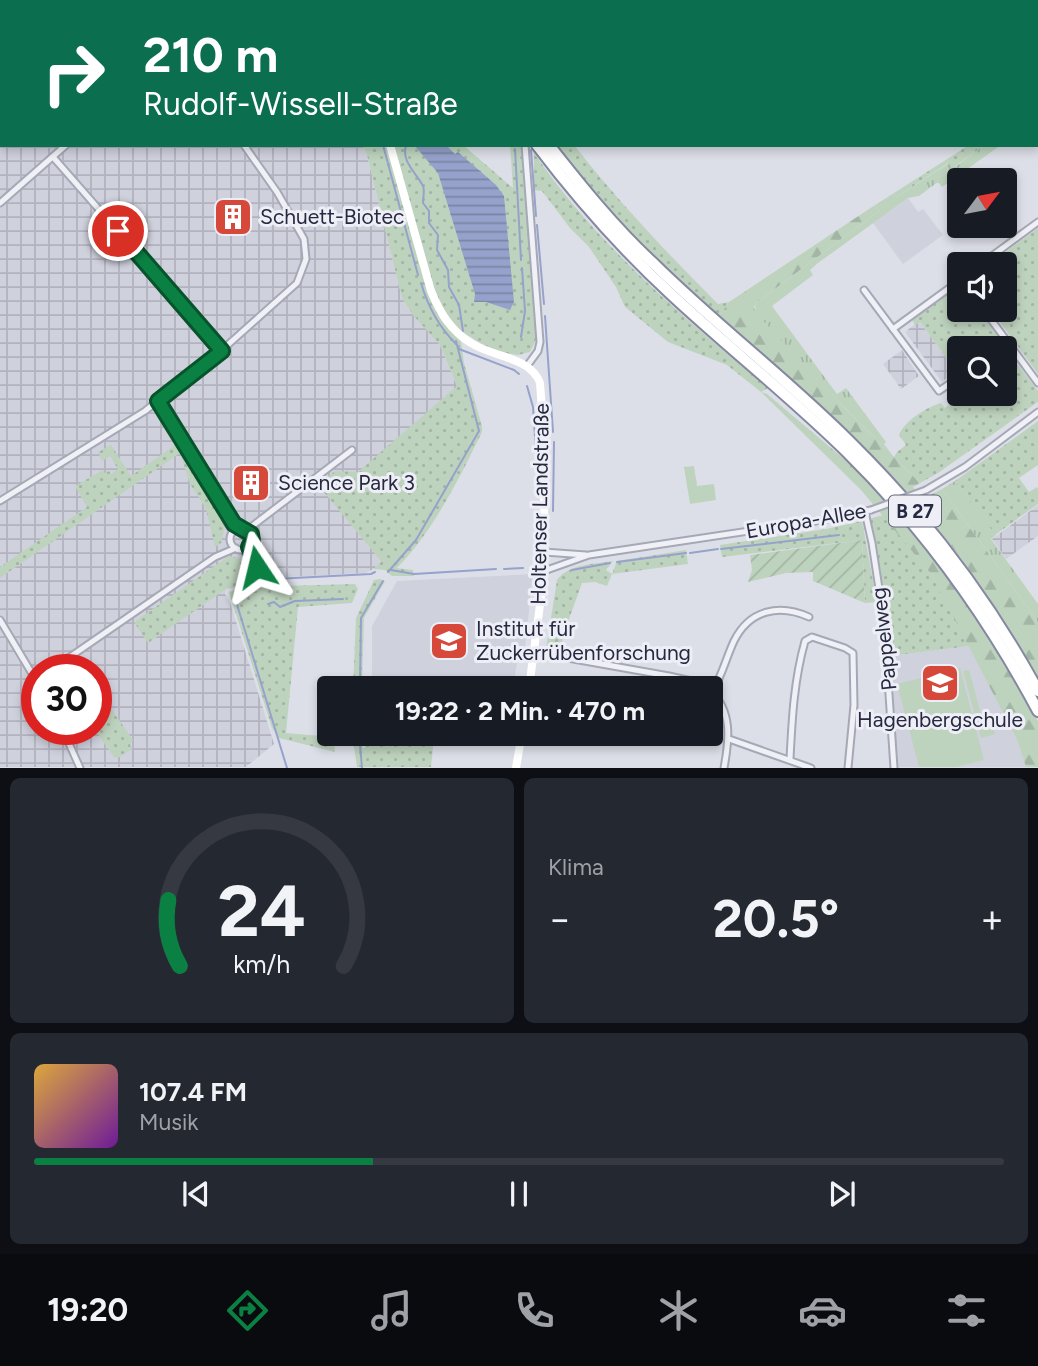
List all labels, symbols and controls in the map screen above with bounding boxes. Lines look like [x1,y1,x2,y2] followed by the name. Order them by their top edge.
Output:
[143,25,278,84] text: 210 m
[28,28,119,119] icon: right
[143,85,458,123] text: Rudolf-Wissell-Straße
[947,168,1017,238] north arrow
[947,168,1017,406] map controls
[212,196,254,238] building icon: Schuett-Biotec
[88,201,148,261] pin
[260,204,404,229] place label: Schuett-Biotec
[99,212,137,250] icon: arrive
[947,252,1017,322] button: sound
[947,336,1017,406] button: search
[525,403,554,605] street label: Holtenser Landstraße
[230,462,272,504] building icon: Science Park 3
[278,470,415,495] place label: Science Park 3
[889,496,941,526] road number: B 27
[744,498,868,543] street label: Europa-Allee
[220,530,294,604] position arrow
[866,586,901,692] street label: Pappelweg
[476,616,691,665] place label: Institut für Zuckerrübenforschung
[428,620,470,662] school or university icon: Institut für Zuckerrübenforschung
[21,654,112,745] speed limit sign: 30
[919,662,961,704] school or university icon: Hagenbergschule
[395,695,645,727] text: 19:22 · 2 Min. · 470 m
[857,707,1023,732] place label: Hagenbergschule
[548,853,604,881] text: Klima
[218,868,306,955] text: 24
[713,888,839,950] text: 20.5°
[548,896,572,942] text: −
[980,896,1004,942] text: +
[233,949,291,979] text: km/h
[139,1076,247,1108] text: 107.4 FM
[139,1108,199,1136] text: Musik
[177,1175,215,1213] icon: previous
[500,1175,538,1213] icon: pause
[823,1175,861,1213] icon: next
[223,1286,272,1335] icon: directions
[367,1286,416,1335] icon: music
[510,1286,559,1335] icon: phone
[654,1286,703,1335] icon: climate
[798,1286,847,1335] icon: car
[942,1286,991,1335] icon: filters
[47,1291,128,1329] text: 19:20

